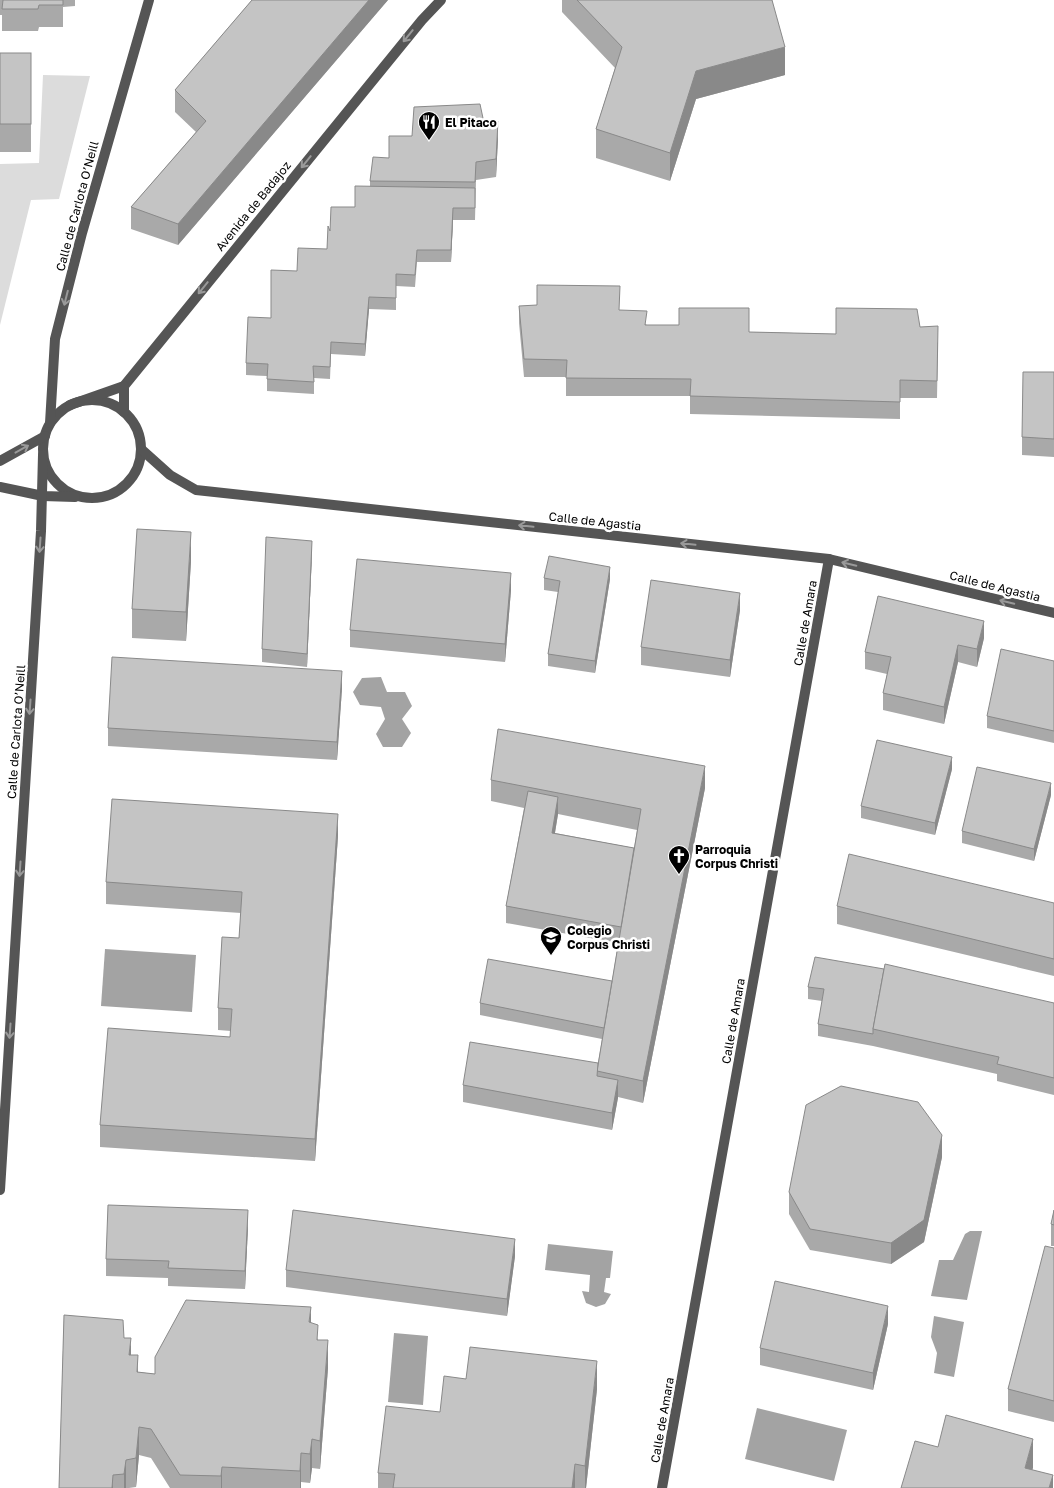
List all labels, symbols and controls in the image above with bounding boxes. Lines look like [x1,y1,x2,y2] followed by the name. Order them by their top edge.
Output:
[403,29,414,42] one-way arrow
[417,110,441,141] restaurant icon: El Pitaco
[445,115,497,130] place label: El Pitaco
[52,139,102,273] street label: Calle de Carlota O’Neill
[300,155,311,168] one-way arrow
[212,158,294,254] street label: Avenida de Badajoz
[197,281,208,294] one-way arrow
[61,289,70,305] one-way arrow
[15,443,29,453] one-way arrow
[548,509,642,533] street label: Calle de Agastia
[518,521,534,531] one-way arrow
[36,536,45,552] one-way arrow
[680,539,696,549] one-way arrow
[841,559,857,568] one-way arrow
[948,567,1042,605] street label: Calle de Agastia
[790,579,820,667] street label: Calle de Amara
[999,597,1015,606] one-way arrow
[4,664,28,800] street label: Calle de Carlota O’Neill
[26,699,35,715] one-way arrow
[695,842,778,871] place label: Parroquia Corpus Christi
[667,844,691,875] church icon: Parroquia Corpus Christi
[16,861,25,877] one-way arrow
[567,923,650,952] place label: Colegio Corpus Christi
[539,925,563,956] school or university icon: Colegio Corpus Christi
[718,977,748,1065] street label: Calle de Amara
[5,1023,15,1039] one-way arrow
[647,1376,677,1464] street label: Calle de Amara

